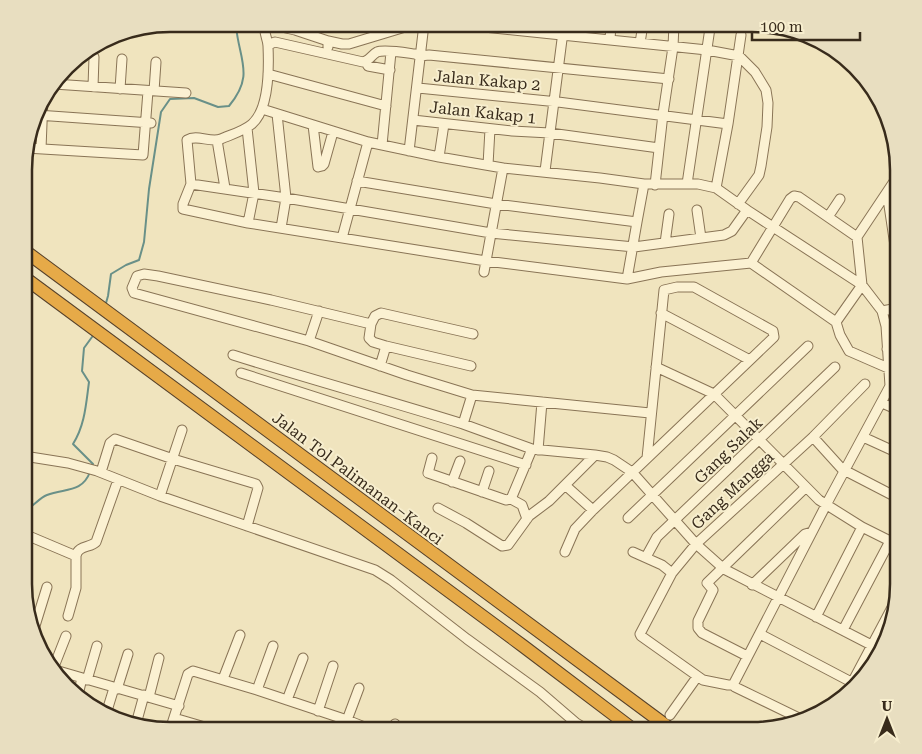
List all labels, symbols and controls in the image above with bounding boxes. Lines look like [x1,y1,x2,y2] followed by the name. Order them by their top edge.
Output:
[752,10,860,42] scale bar
[760,18,803,36] text: 100 m
[433,66,541,95] street label: Jalan Kakap 2
[429,97,537,128] street label: Jalan Kakap 1
[268,408,447,549] street label: Jalan Tol Palimanan–Kanci
[690,413,766,488] street label: Gang Salak
[687,447,778,533] street label: Gang Mangga
[862,694,912,744] north arrow
[882,698,893,714] text: U

